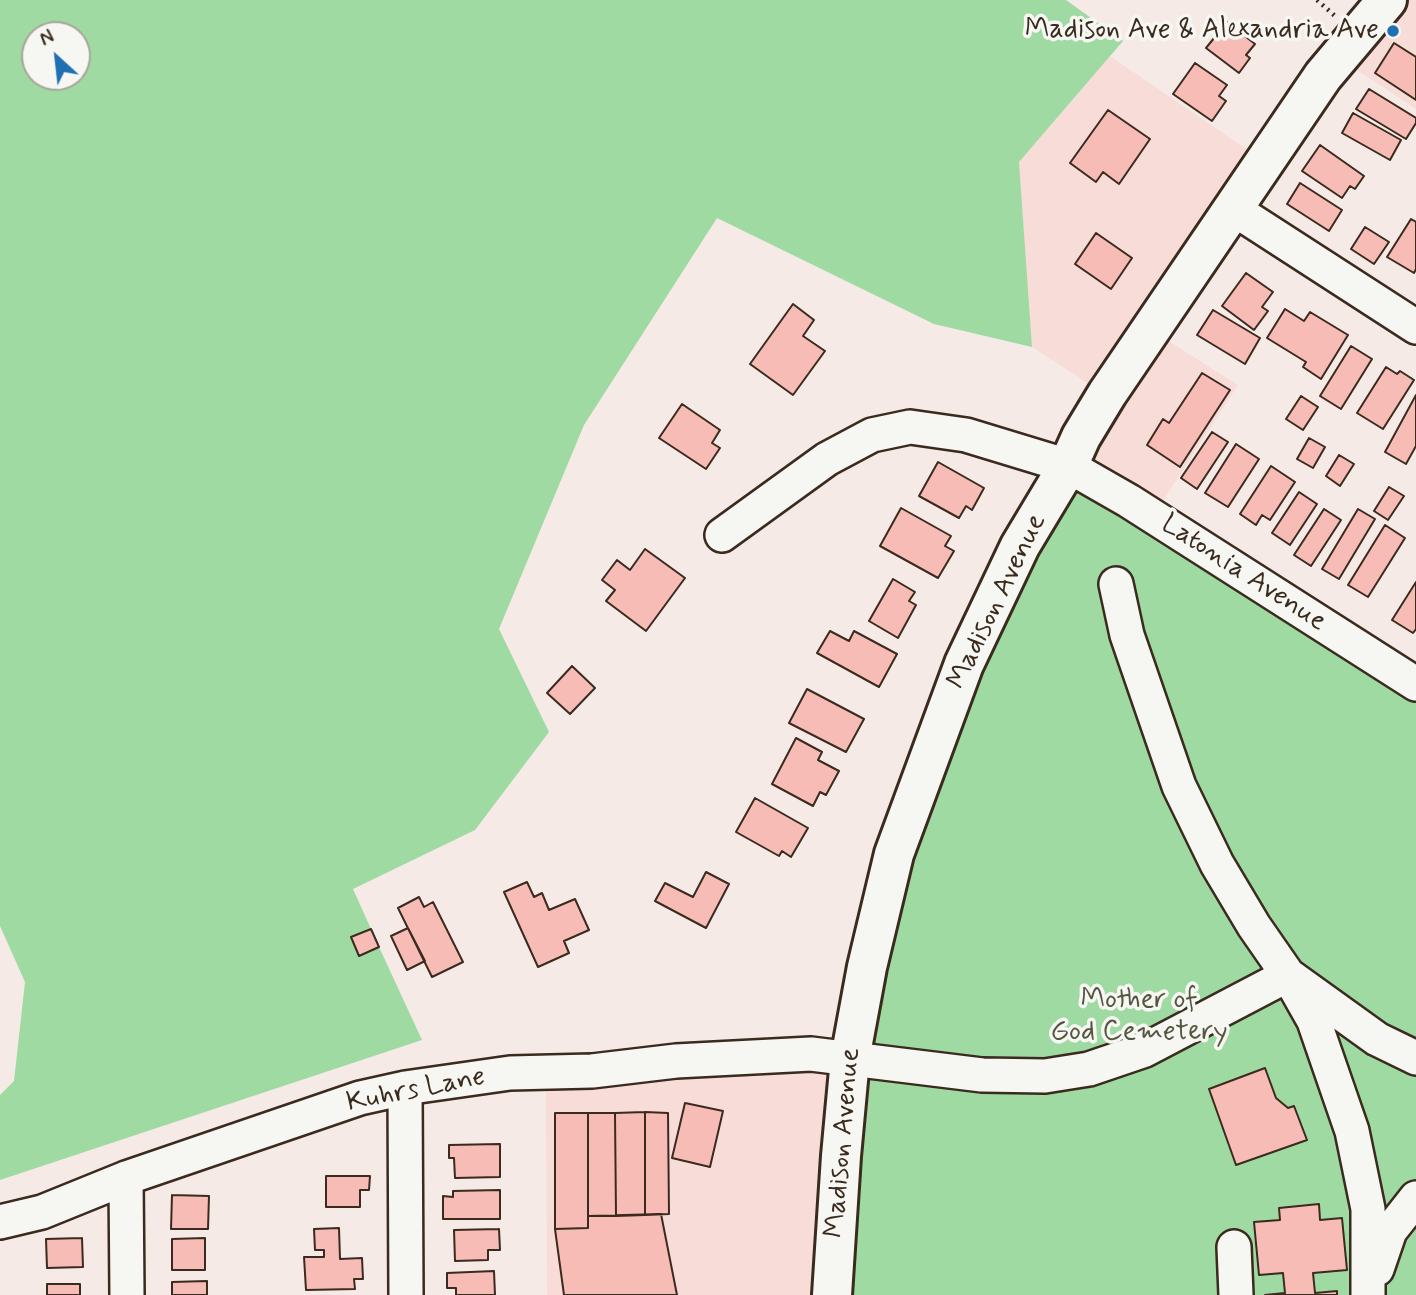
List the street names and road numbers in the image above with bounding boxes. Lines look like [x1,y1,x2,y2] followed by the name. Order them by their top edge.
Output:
[1154,508,1332,640] street label: Latonia Avenue
[941,509,1055,695] street label: Madison Avenue
[819,1047,869,1239] street label: Madison Avenue
[344,1061,488,1121] street label: Kuhrs Lane

